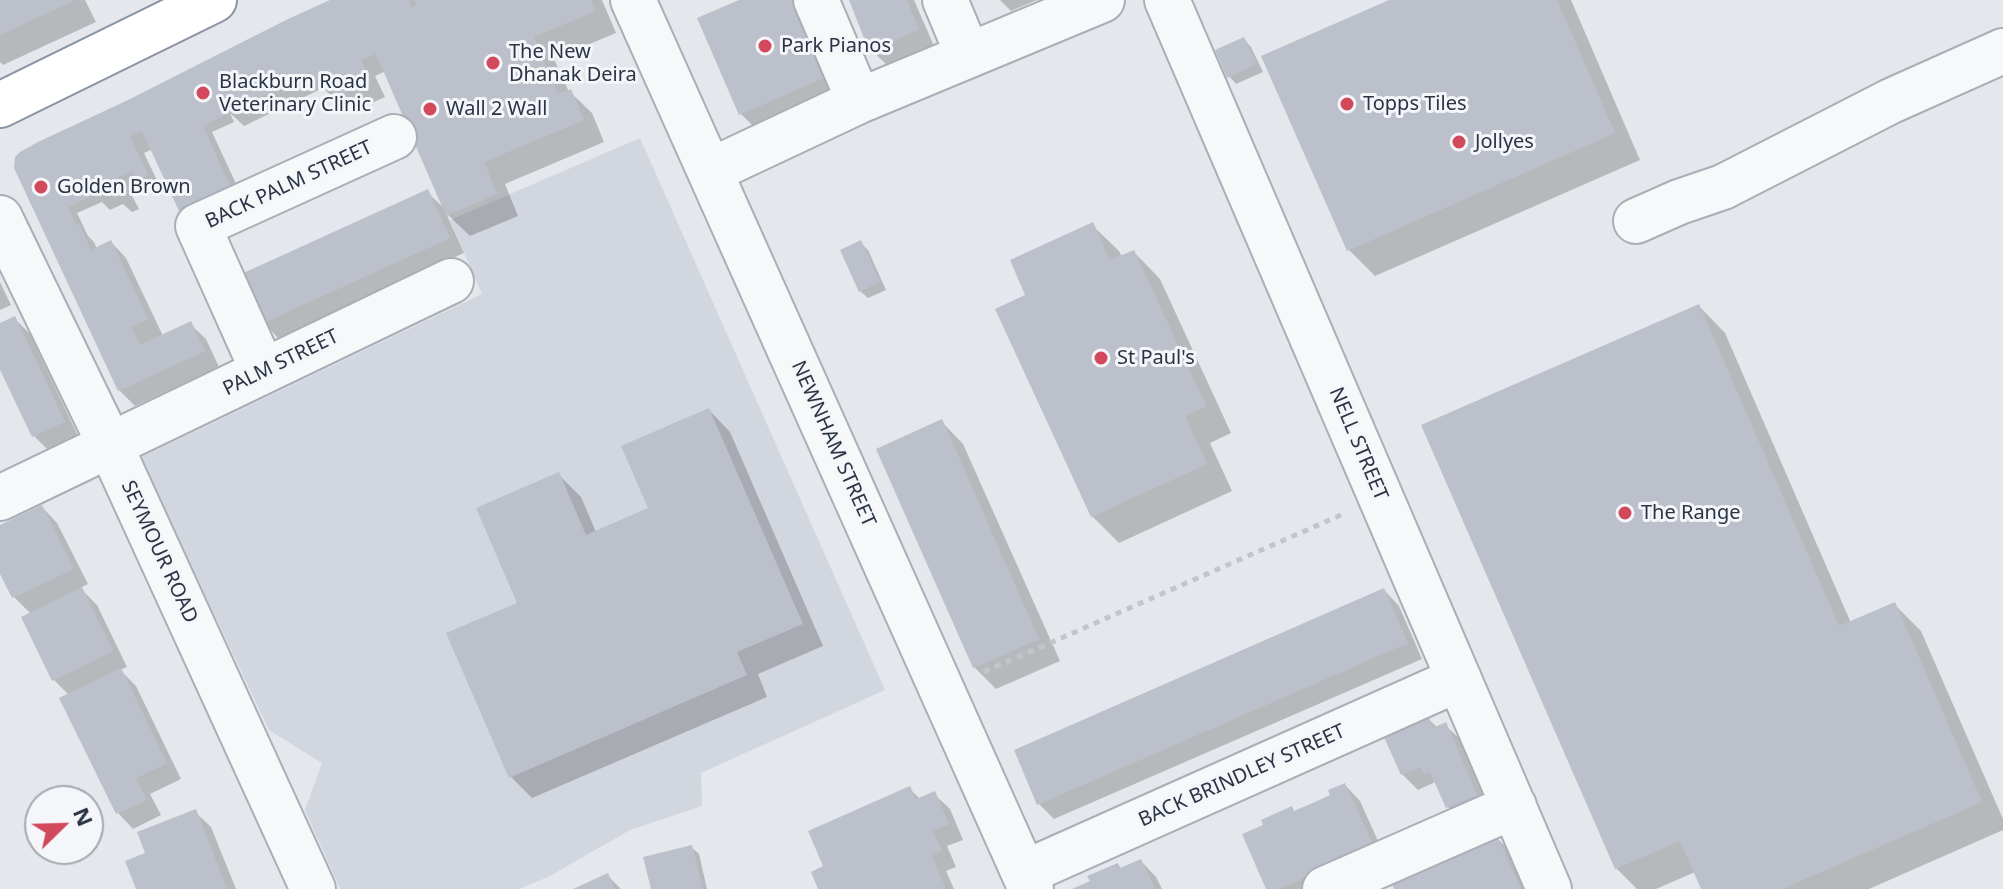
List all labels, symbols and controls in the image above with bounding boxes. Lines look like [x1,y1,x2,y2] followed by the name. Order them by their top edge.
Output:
[781,34,891,58] place label: Park Pianos
[756,37,774,55] marker: Park Pianos
[509,40,637,87] place label: The New Dhanak Deira
[484,54,502,72] marker: The New Dhanak Deira
[219,70,371,117] place label: Blackburn Road Veterinary Clinic
[194,84,212,102] marker: Blackburn Road Veterinary Clinic
[1363,92,1466,116] place label: Topps Tiles
[1338,95,1356,113] marker: Topps Tiles
[446,97,547,121] place label: Wall 2 Wall
[421,100,439,118] marker: Wall 2 Wall
[1475,130,1534,154] place label: Jollyes
[1450,133,1468,151] marker: Jollyes
[202,136,376,234] street label: BACK PALM STREET
[57,175,191,199] place label: Golden Brown
[32,178,50,196] marker: Golden Brown
[219,325,343,401] street label: PALM STREET
[1117,346,1195,370] place label: St Paul's
[1092,349,1110,367] marker: St Paul's
[786,357,880,531] street label: NEWNHAM STREET
[1323,384,1393,504] street label: NELL STREET
[115,477,203,627] street label: SEYMOUR ROAD
[1641,501,1741,525] place label: The Range
[1616,504,1634,522] marker: The Range
[1135,720,1349,832] street label: BACK BRINDLEY STREET
[24,785,104,865] north arrow
[67,802,102,830] text: N

